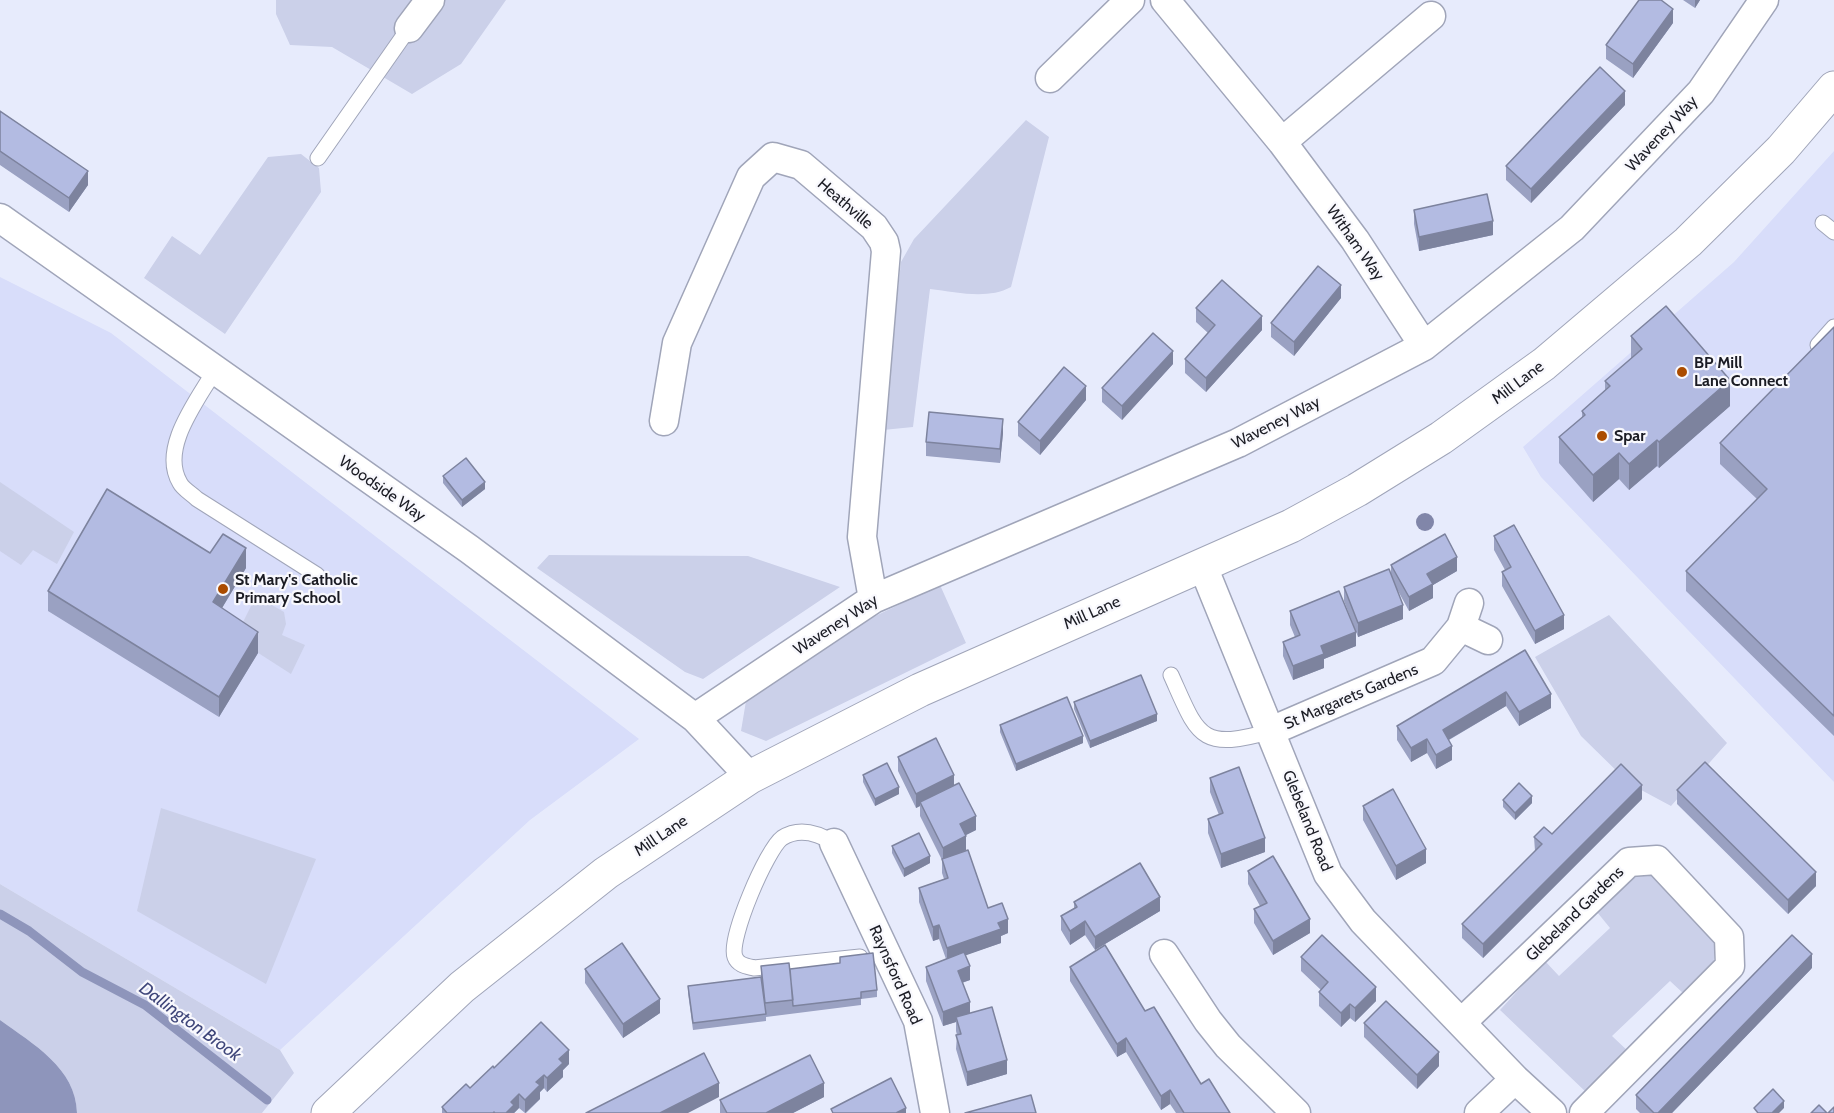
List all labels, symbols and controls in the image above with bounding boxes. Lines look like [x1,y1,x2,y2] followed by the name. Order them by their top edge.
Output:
[1622,92,1702,176] street label: Waveney Way
[813,175,877,233] street label: Heathville
[1322,202,1388,284] street label: Witham Way
[1694,353,1788,391] place label: BP Mill Lane Connect
[1488,357,1548,409] street label: Mill Lane
[1675,365,1689,379] marker: BP Mill Lane Connect
[1229,393,1323,453] street label: Waveney Way
[1614,426,1646,446] place label: Spar
[1595,429,1609,443] marker: Spar
[335,452,429,526] street label: Woodside Way
[235,570,358,608] place label: St Mary's Catholic Primary School
[216,582,230,596] marker: St Mary's Catholic Primary School
[790,591,882,659] street label: Waveney Way
[1061,592,1123,634] street label: Mill Lane
[1281,660,1421,734] street label: St Margarets Gardens
[1278,768,1336,874] street label: Glebeland Road
[631,811,691,861] street label: Mill Lane
[1522,862,1628,966] street label: Glebeland Gardens
[865,922,925,1028] street label: Raynsford Road
[135,978,245,1066] water label: Dallington Brook

